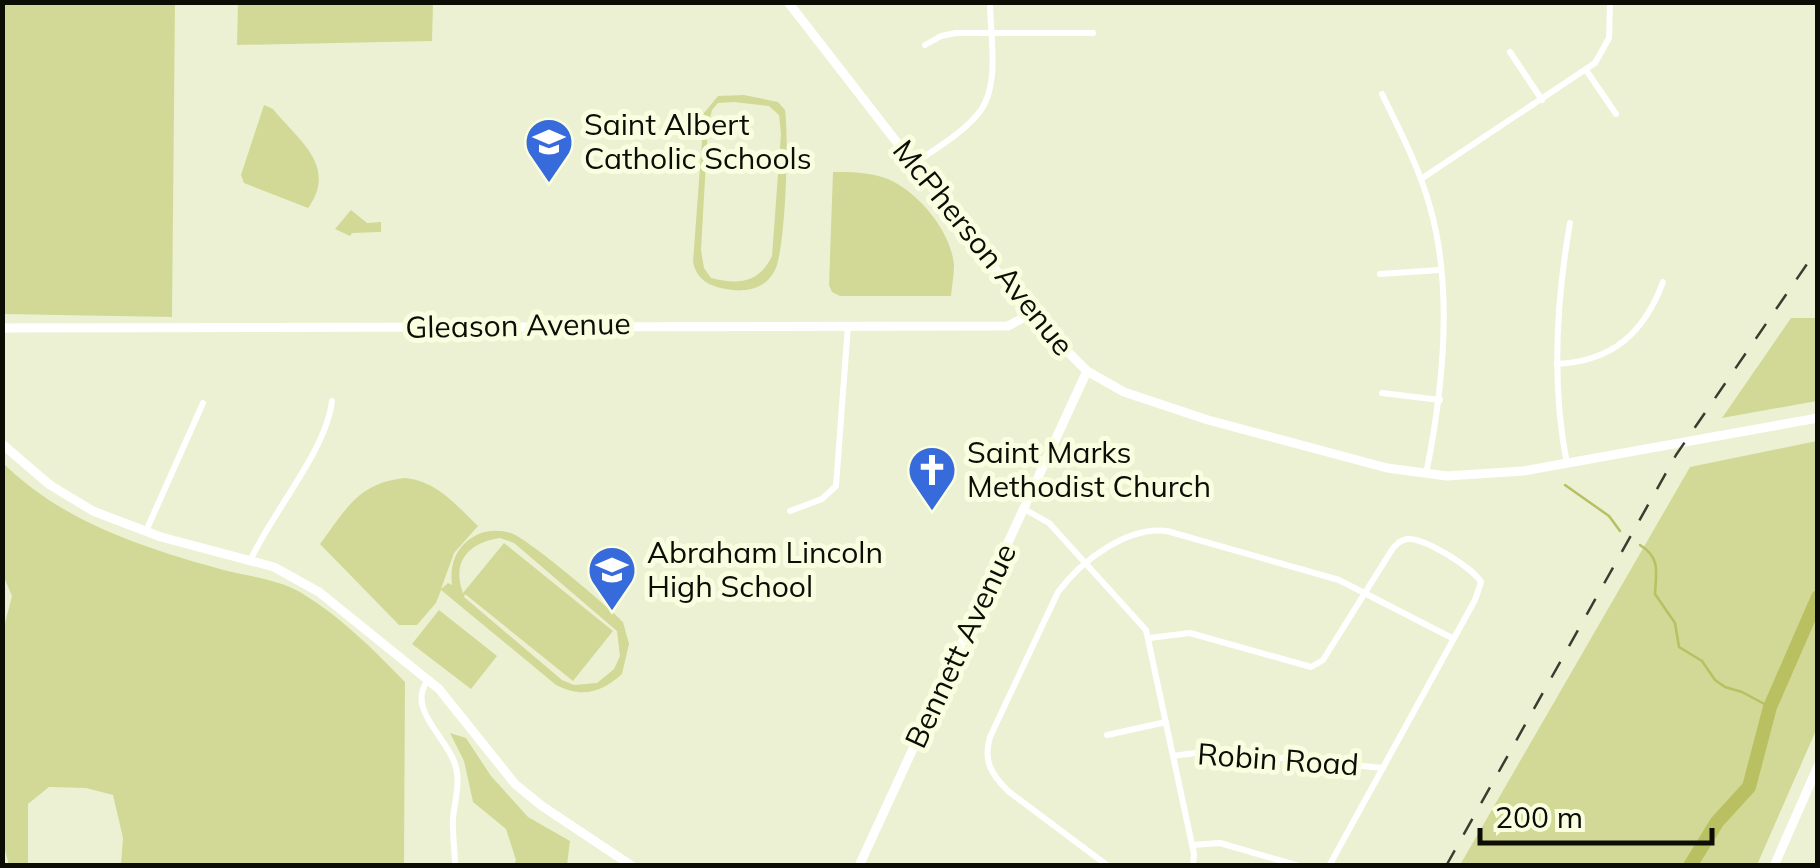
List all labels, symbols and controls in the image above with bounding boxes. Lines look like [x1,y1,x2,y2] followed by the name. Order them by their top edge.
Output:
[584,105,812,177] place label: Saint Albert Catholic Schools
[523,116,575,184] school or university icon: Saint Albert Catholic Schools
[885,132,1082,363] street label: McPherson Avenue
[405,304,631,346] street label: Gleason Avenue
[967,433,1211,505] place label: Saint Marks Methodist Church
[906,444,958,512] church icon: Saint Marks Methodist Church
[647,533,883,605] place label: Abraham Lincoln High School
[896,537,1024,754] street label: Bennett Avenue
[586,544,638,612] school or university icon: Abraham Lincoln High School
[1196,734,1360,784] street label: Robin Road
[1480,783,1712,845] scale bar
[1495,798,1583,836] text: 200 m

